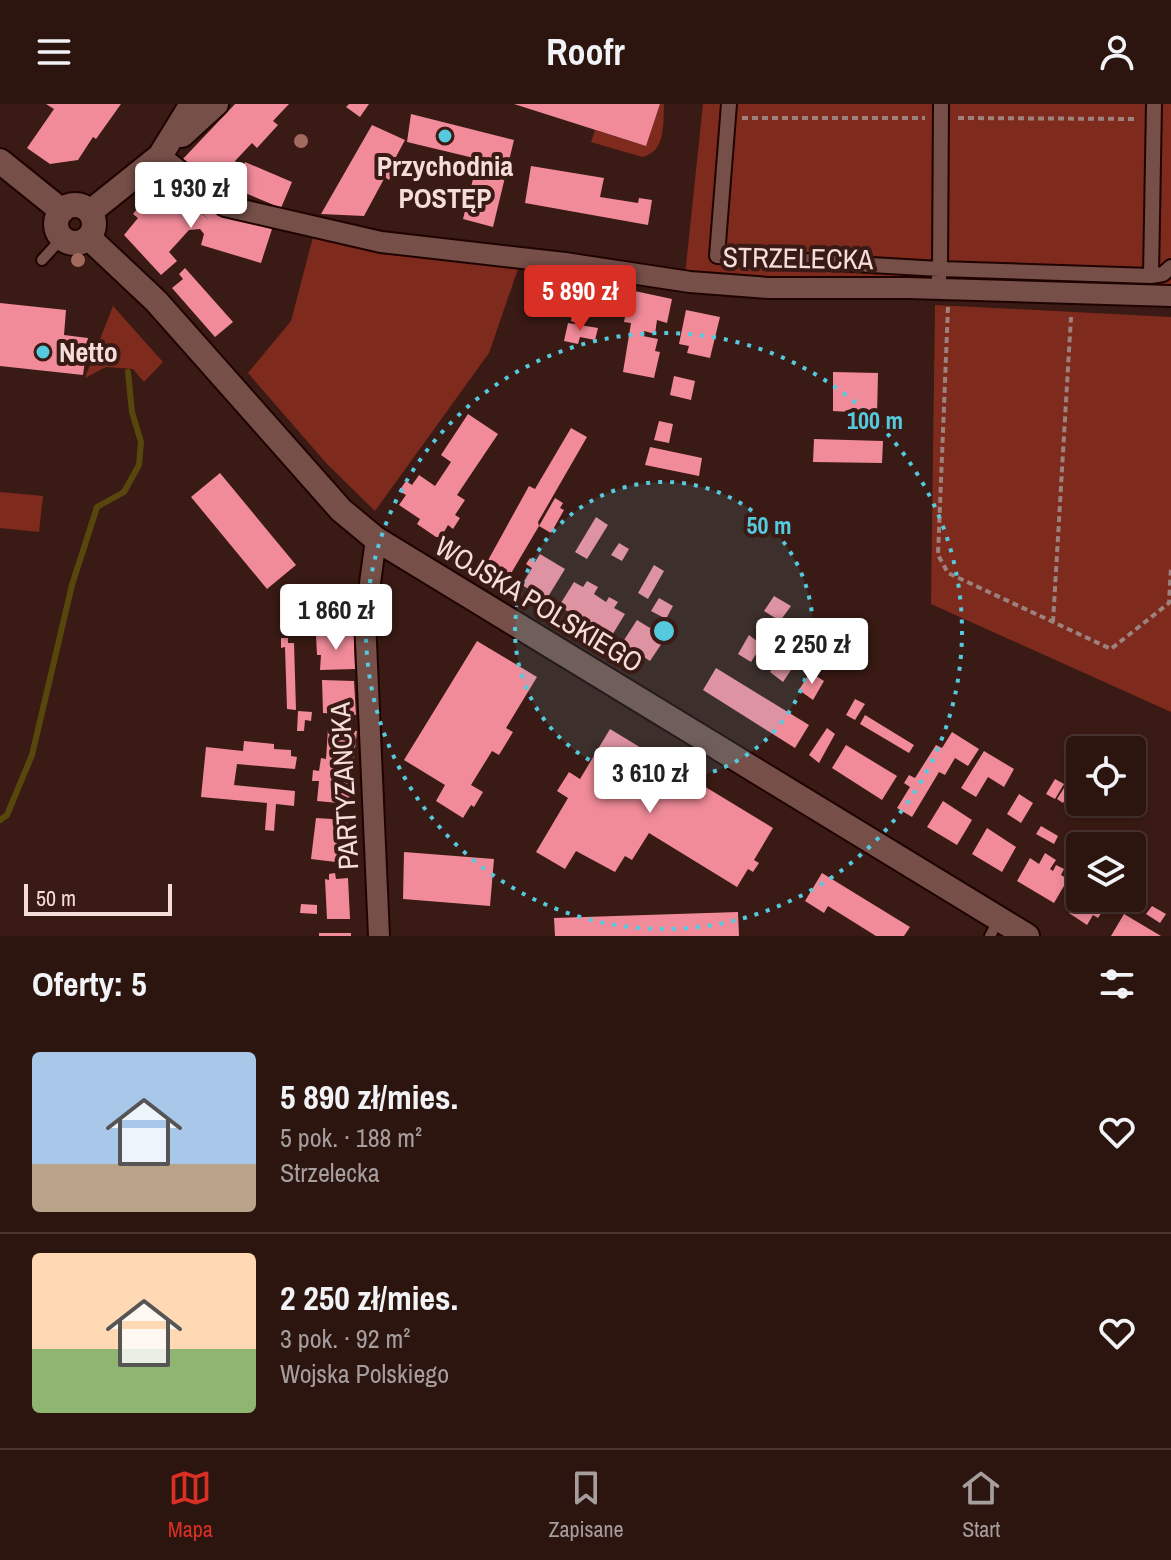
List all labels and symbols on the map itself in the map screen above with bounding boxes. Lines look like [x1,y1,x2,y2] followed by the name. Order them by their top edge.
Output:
[436,127,454,145] marker: Przychodnia POSTĘP
[377,147,513,217] place label: Przychodnia POSTĘP
[108,162,274,230] pin: 1 930 zł
[722,238,874,278] street label: STRZELECKA
[497,265,663,333] pin: 5 890 zł
[59,333,118,371] place label: Netto
[34,343,52,361] marker: Netto
[847,404,903,436] text: 100 m
[747,509,791,541] text: 50 m
[428,527,650,681] street label: WOJSKA POLSKIEGO
[253,584,419,652] pin: 1 860 zł
[650,617,678,645] centre of rings
[729,618,895,686] pin: 2 250 zł
[321,701,367,871] street label: PARTYZANCKA
[567,747,733,815] pin: 3 610 zł
[24,880,172,916] scale bar

